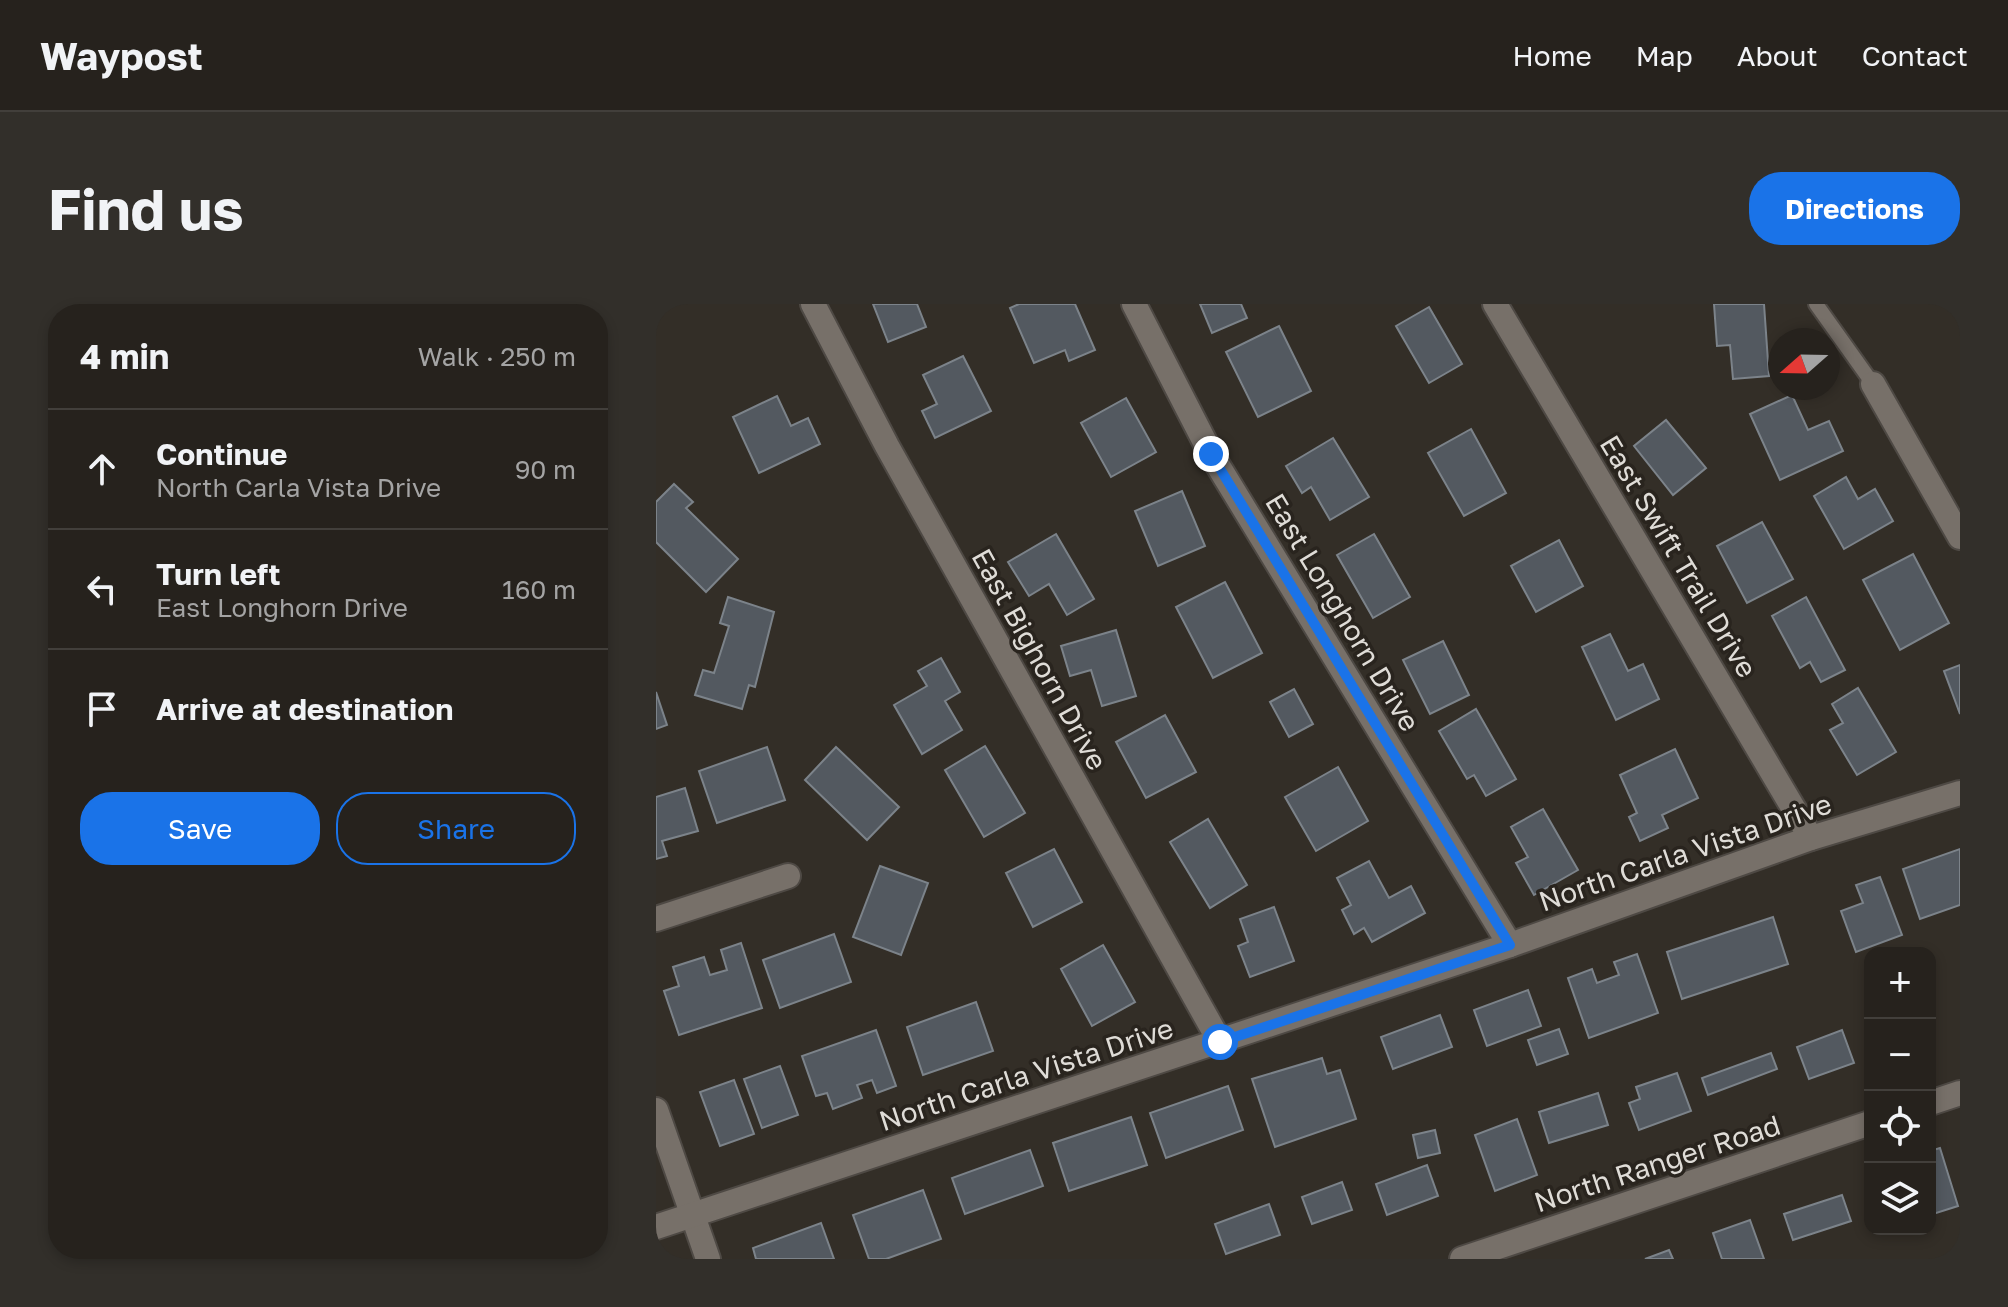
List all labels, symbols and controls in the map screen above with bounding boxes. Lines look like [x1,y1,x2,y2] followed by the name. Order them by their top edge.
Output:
[40,33,203,78] text: Waypost
[1513,39,1592,72] text: Home
[1636,39,1693,72] text: Map
[1737,39,1818,72] text: About
[1862,39,1968,72] text: Contact
[1749,172,1960,245] button: Directions
[48,175,244,242] text: Find us
[1768,328,1840,400] north arrow
[80,336,169,376] text: 4 min
[418,341,576,372] text: Walk · 250 m
[1594,429,1764,683] street label: East Swift Trail Drive
[156,436,287,472] text: Continue
[1193,436,1229,472] route end
[80,447,124,491] icon: ahead
[515,454,576,485] text: 90 m
[156,472,441,503] text: North Carla Vista Drive
[1259,487,1427,737] street label: East Longhorn Drive
[966,543,1114,775] street label: East Bighorn Drive
[156,556,281,592] text: Turn left
[80,567,124,611] icon: left
[502,574,576,605] text: 160 m
[156,592,408,623] text: East Longhorn Drive
[80,687,124,731] icon: arrive
[156,691,453,727] text: Arrive at destination
[1534,786,1836,918] street label: North Carla Vista Drive
[80,792,320,865] button: Save
[336,792,576,865] button: Share
[1864,947,1936,1235] map controls
[1864,947,1936,1019] button: +
[875,1011,1177,1137] street label: North Carla Vista Drive
[1864,1019,1936,1091] button: −
[1202,1024,1238,1060] route start
[1864,1091,1936,1163] button: locate
[1530,1108,1784,1218] street label: North Ranger Road
[1864,1163,1936,1235] button: layers

